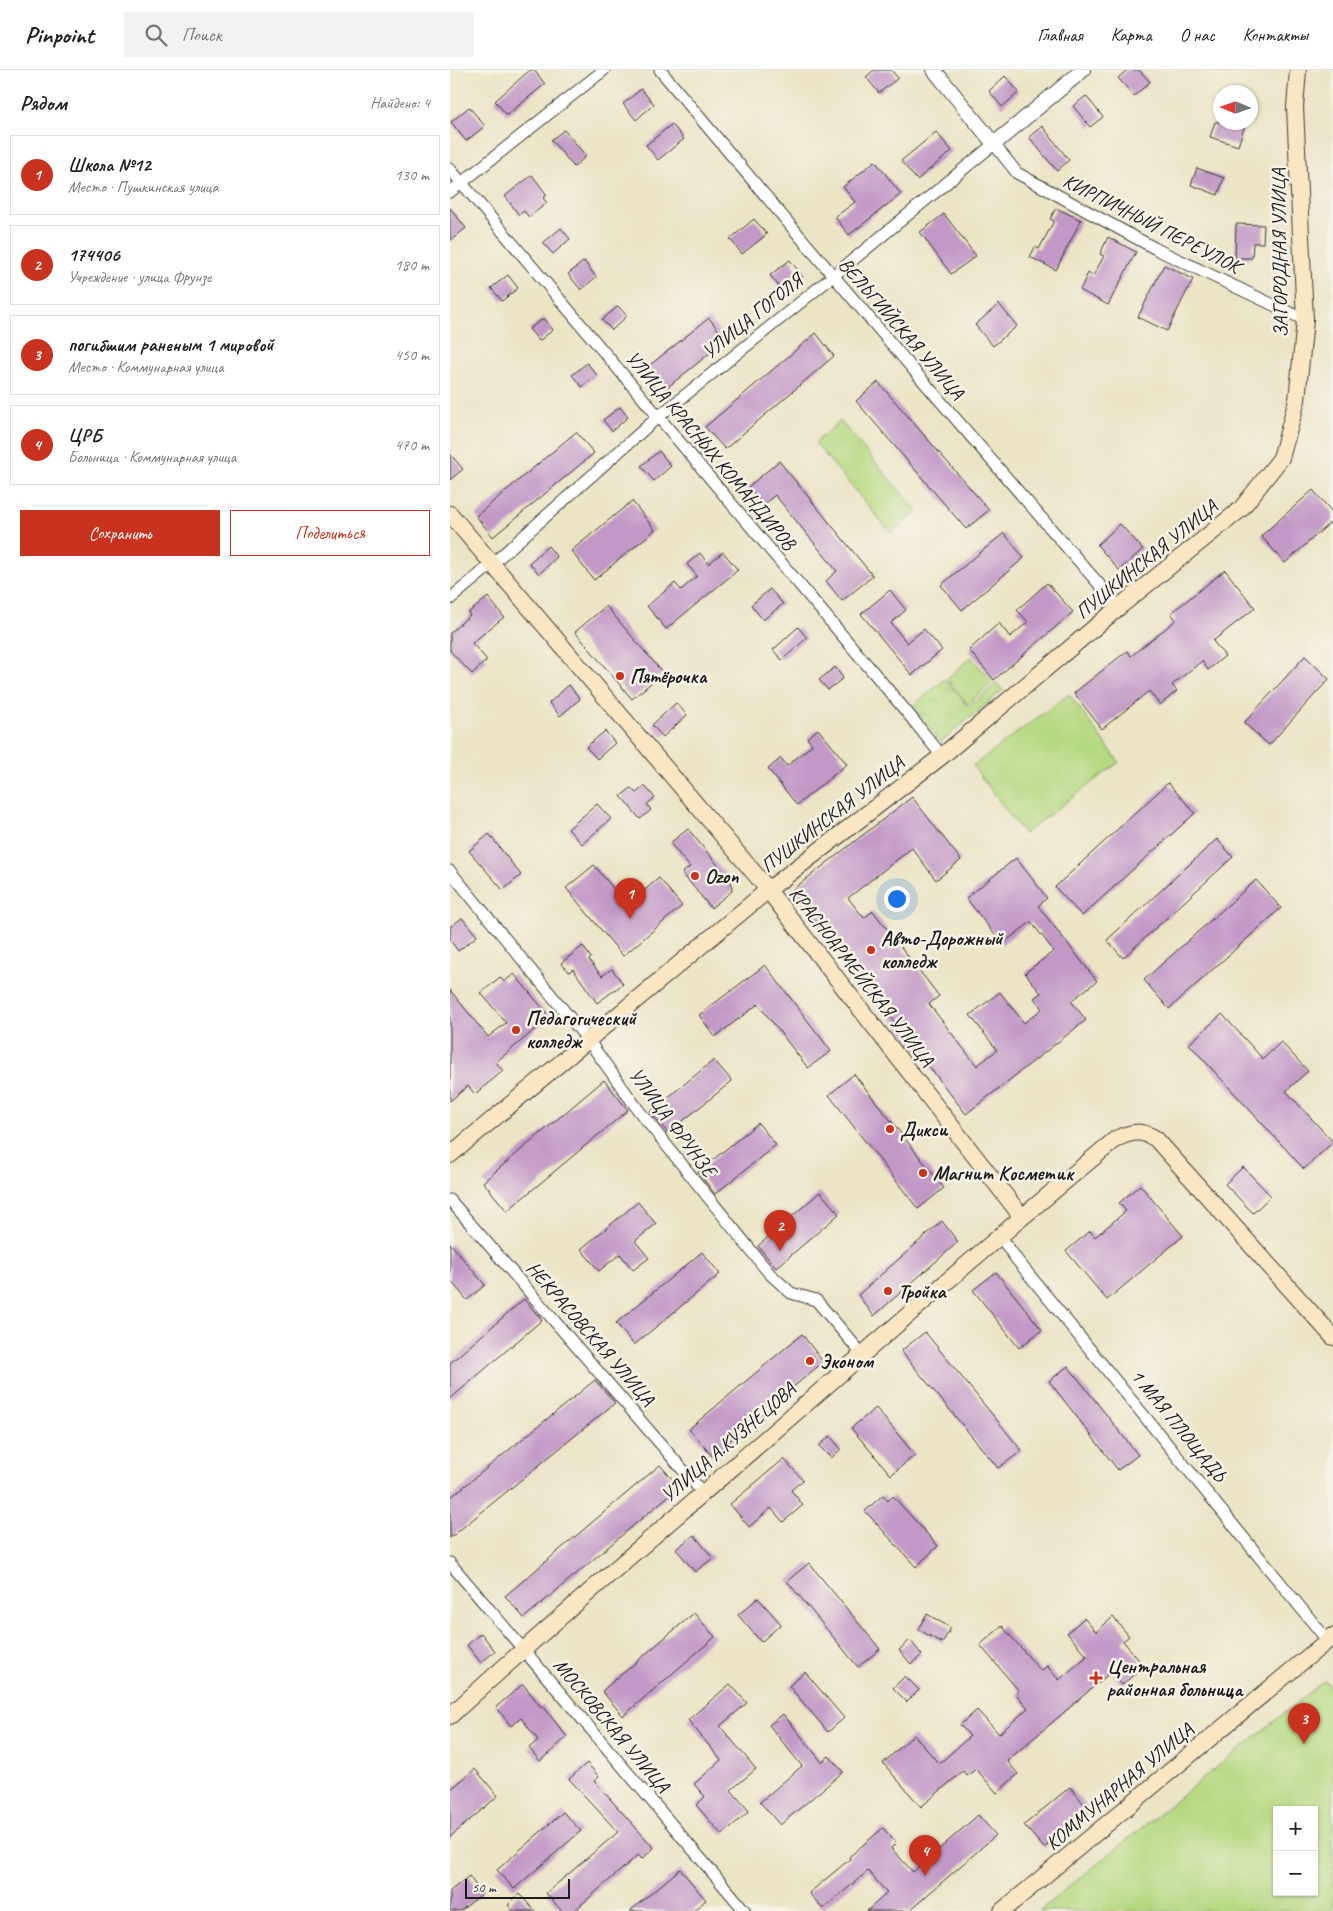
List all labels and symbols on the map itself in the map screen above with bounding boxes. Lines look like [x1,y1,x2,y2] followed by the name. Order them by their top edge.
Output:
[1213,85,1258,130] north arrow
[1266,167,1293,338] street label: ЗАГОРОДНАЯ УЛИЦА
[1059,168,1248,281] street label: КИРПИЧНЫЙ ПЕРЕУЛОК
[833,252,971,405] street label: ВЕЛЬГИЙСКАЯ УЛИЦА
[697,266,810,364] street label: УЛИЦА ГОГОЛЯ
[620,346,802,556] street label: УЛИЦА КРАСНЫХ КОМАНДИРОВ
[1070,494,1223,624] street label: ПУШКИНСКАЯ УЛИЦА
[630,664,708,689] place label: Пятёрочка
[614,670,626,682] marker: Пятёрочка
[755,750,910,878] street label: ПУШКИНСКАЯ УЛИЦА
[705,864,739,889] place label: Ozon
[689,870,701,882] marker: Ozon
[614,878,646,919] pin: 1
[784,881,940,1072] street label: КРАСНОАРМЕЙСКАЯ УЛИЦА
[884,886,910,912] your location
[881,926,1004,974] place label: Авто-Дорожный колледж
[865,944,877,956] marker: Авто-Дорожный колледж
[526,1006,637,1054] place label: Педагогический колледж
[510,1024,522,1036] marker: Педагогический колледж
[623,1063,724,1184] street label: УЛИЦА ФРУНЗЕ
[900,1117,949,1142] place label: Дикси
[884,1123,896,1135] marker: Дикси
[933,1161,1075,1186] place label: Магнит Косметик
[917,1167,929,1179] marker: Магнит Косметик
[764,1210,796,1251] pin: 2
[521,1256,661,1411] street label: НЕКРАСОВСКАЯ УЛИЦА
[898,1279,948,1304] place label: Тройка
[882,1285,894,1297] marker: Тройка
[820,1349,875,1374] place label: Эконом
[804,1355,816,1367] marker: Эконом
[1125,1364,1233,1488] street label: 1 МАЯ ПЛОЩАДЬ
[656,1376,801,1508] street label: УЛИЦА А.КУЗНЕЦОВА
[548,1653,676,1798] street label: МОСКОВСКАЯ УЛИЦА
[1107,1654,1245,1702] place label: Центральная районная больница
[1089,1671,1103,1685] marker: Центральная районная больница
[1288,1703,1320,1744] pin: 3
[1040,1717,1199,1856] street label: КОММУНАРНАЯ УЛИЦА
[909,1835,941,1876] pin: 4
[465,1876,570,1899] scale bar

